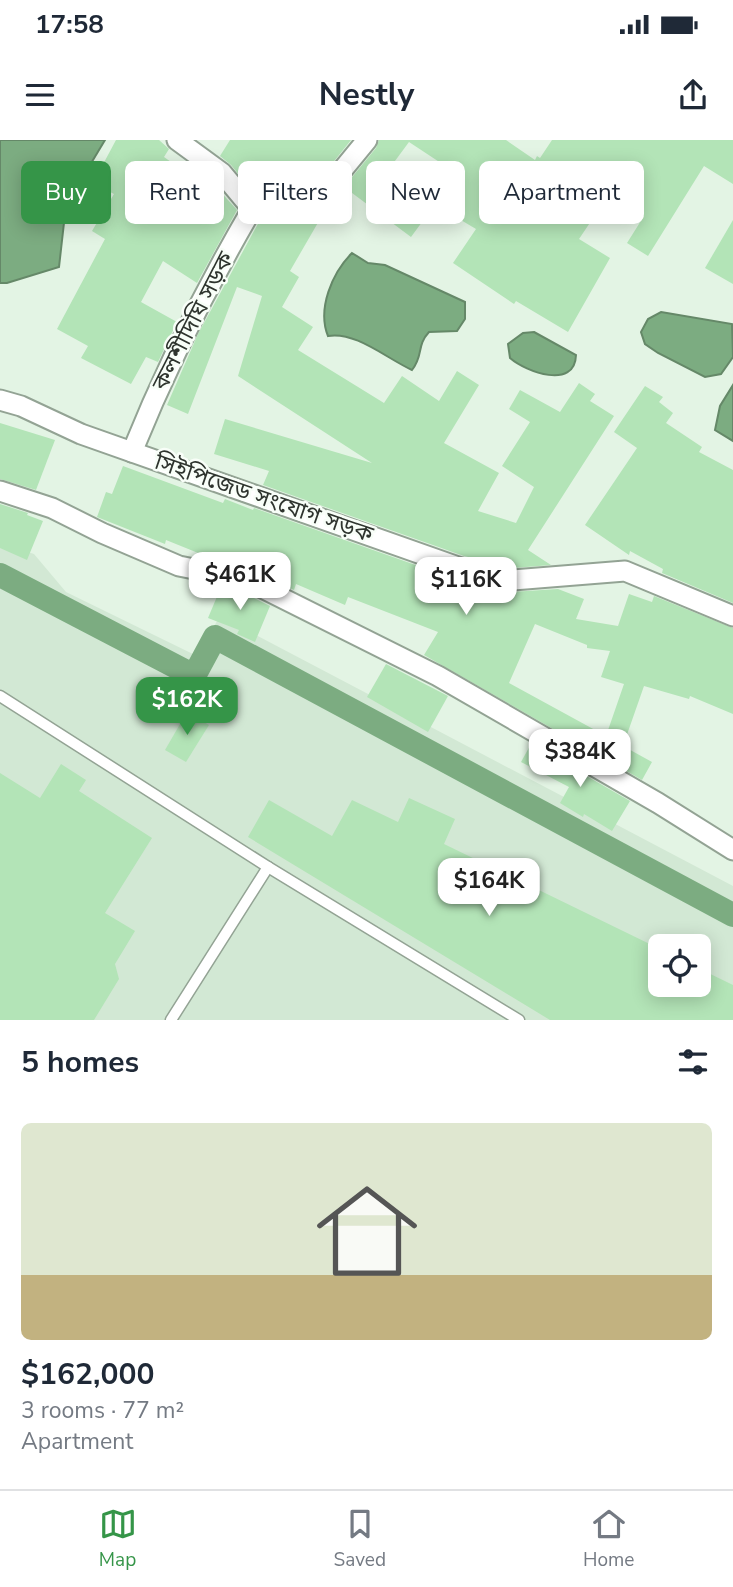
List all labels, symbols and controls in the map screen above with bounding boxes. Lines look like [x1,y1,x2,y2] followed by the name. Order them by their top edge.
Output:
[35,7,104,42] text: 17:58
[319,73,414,116] text: Nestly
[21,76,59,114] icon: menu
[674,76,712,114] icon: share
[21,161,111,224] chip: Buy
[125,161,224,224] chip: Rent
[238,161,352,224] chip: Filters
[366,161,465,224] chip: New
[479,161,644,224] chip: Apartment
[144,246,241,396] street label: কলশীদিঘি সড়ক
[150,446,378,550] street label: সিইপিজেড সংযোগ সড়ক
[191,552,289,612] pin: $461K
[417,558,515,617] pin: $116K
[205,559,275,590] text: $461K
[431,564,501,595] text: $116K
[138,678,236,737] pin: $162K
[152,684,222,715] text: $162K
[531,730,629,789] pin: $384K
[545,736,615,767] text: $384K
[440,858,538,918] pin: $164K
[454,865,524,896] text: $164K
[648,934,711,997] map controls
[648,934,711,997] button: locate
[21,1042,139,1083] text: 5 homes
[674,1043,712,1081] icon: filters
[304,1168,430,1294] icon: home
[21,1354,154,1395] text: $162,000
[21,1395,184,1426] text: 3 rooms · 77 m²
[21,1426,133,1457] text: Apartment
[99,1505,137,1573] tab: Map
[334,1505,386,1573] tab: Saved
[583,1505,634,1573] tab: Home

